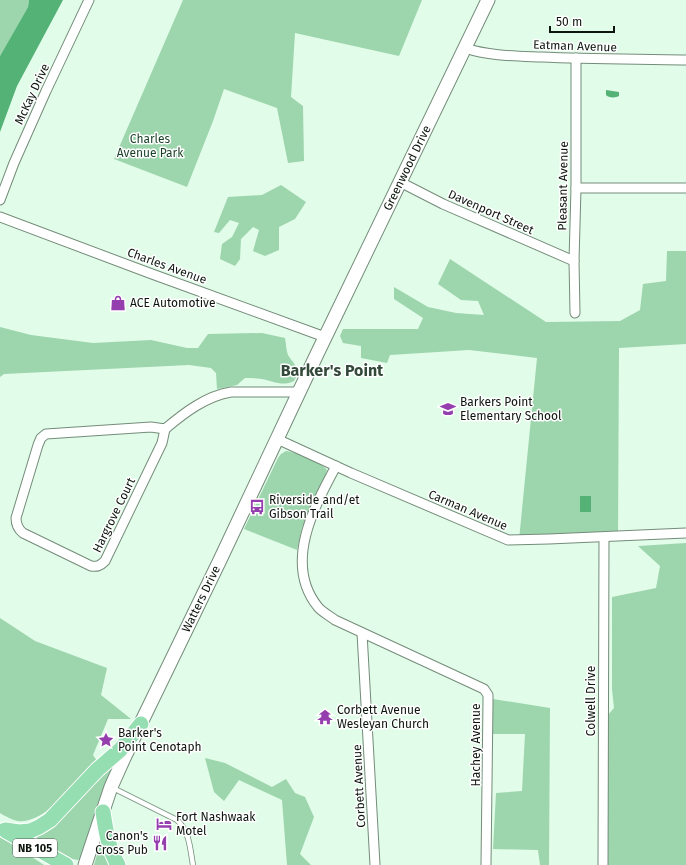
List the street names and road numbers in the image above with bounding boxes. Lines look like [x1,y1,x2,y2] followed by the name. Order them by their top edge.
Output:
[533,38,617,54] street label: Eatman Avenue
[12,61,52,127] street label: McKay Drive
[380,123,434,213] street label: Greenwood Drive
[555,141,571,231] street label: Pleasant Avenue
[446,187,537,237] street label: Davenport Street
[125,245,209,287] street label: Charles Avenue
[90,475,138,555] street label: Hargrove Court
[426,487,510,533] street label: Carman Avenue
[179,563,223,635] street label: Watters Drive
[584,666,598,736] street label: Colwell Drive
[469,704,483,786] street label: Hachey Avenue
[350,744,368,828] street label: Corbett Avenue
[13,839,57,857] road number: NB 105

